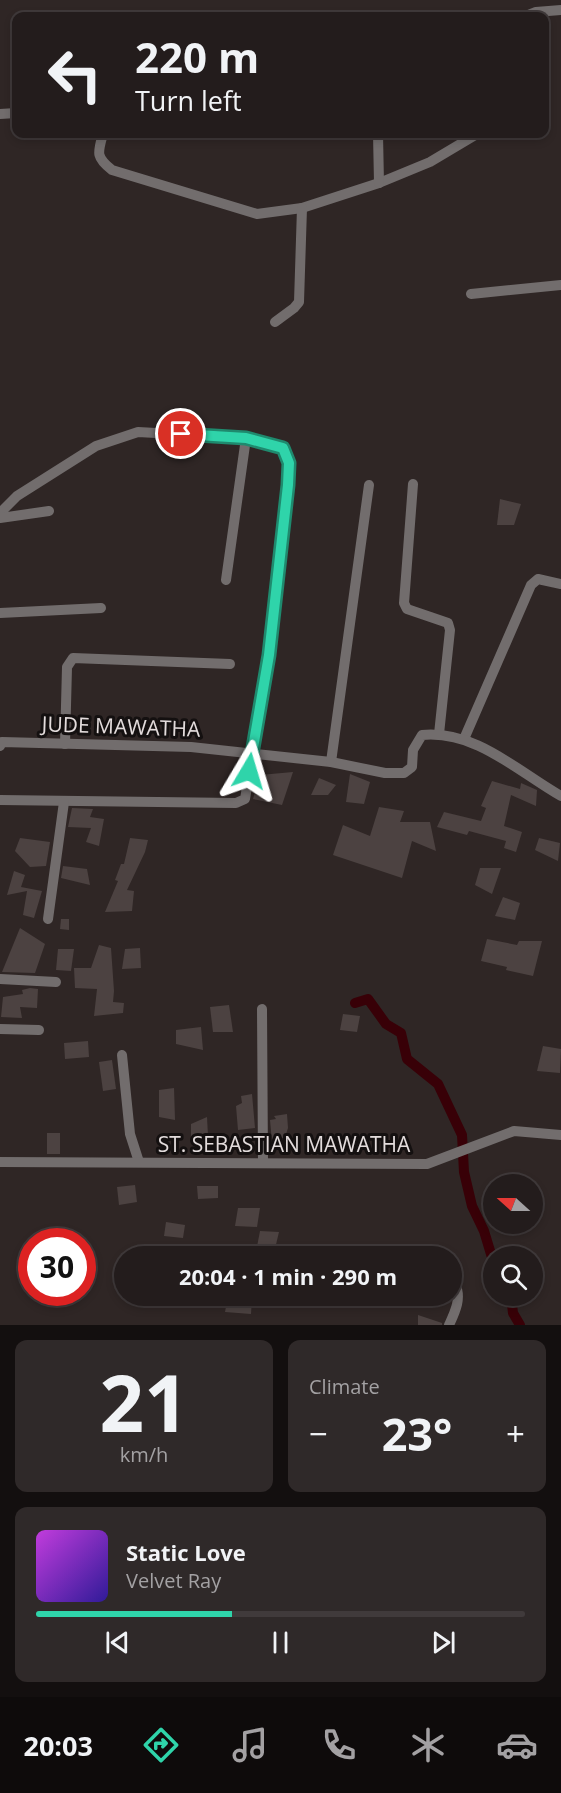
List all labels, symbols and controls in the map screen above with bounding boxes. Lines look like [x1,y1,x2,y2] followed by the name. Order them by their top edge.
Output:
[135,28,259,85] text: 220 m
[36,36,114,114] icon: left
[135,82,242,119] text: Turn left
[155,408,206,459] pin
[164,417,197,450] icon: arrive
[39,709,201,743] street label: JUDE MAWATHA
[217,739,281,803] position arrow
[158,1130,411,1158] street label: ST. SEBASTIAN MAWATHA
[483,1174,543,1234] north arrow
[483,1174,543,1306] map controls
[18,1228,96,1306] speed limit sign: 30
[483,1246,543,1306] button: search
[179,1261,397,1291] text: 20:04 · 1 min · 290 m
[99,1349,189,1455] text: 21
[309,1373,380,1400] text: Climate
[382,1403,452,1464] text: 23°
[309,1411,328,1456] text: −
[506,1411,525,1456] text: +
[120,1441,168,1468] text: km/h
[126,1537,246,1567] text: Static Love
[126,1567,221,1594] text: Velvet Ray
[101,1626,134,1659] icon: previous
[264,1626,297,1659] icon: pause
[427,1626,460,1659] icon: next
[140,1724,182,1766] icon: directions
[229,1724,271,1766] icon: music
[318,1724,360,1766] icon: phone
[407,1724,449,1766] icon: climate
[496,1724,538,1766] icon: car
[23,1727,93,1764] text: 20:03

